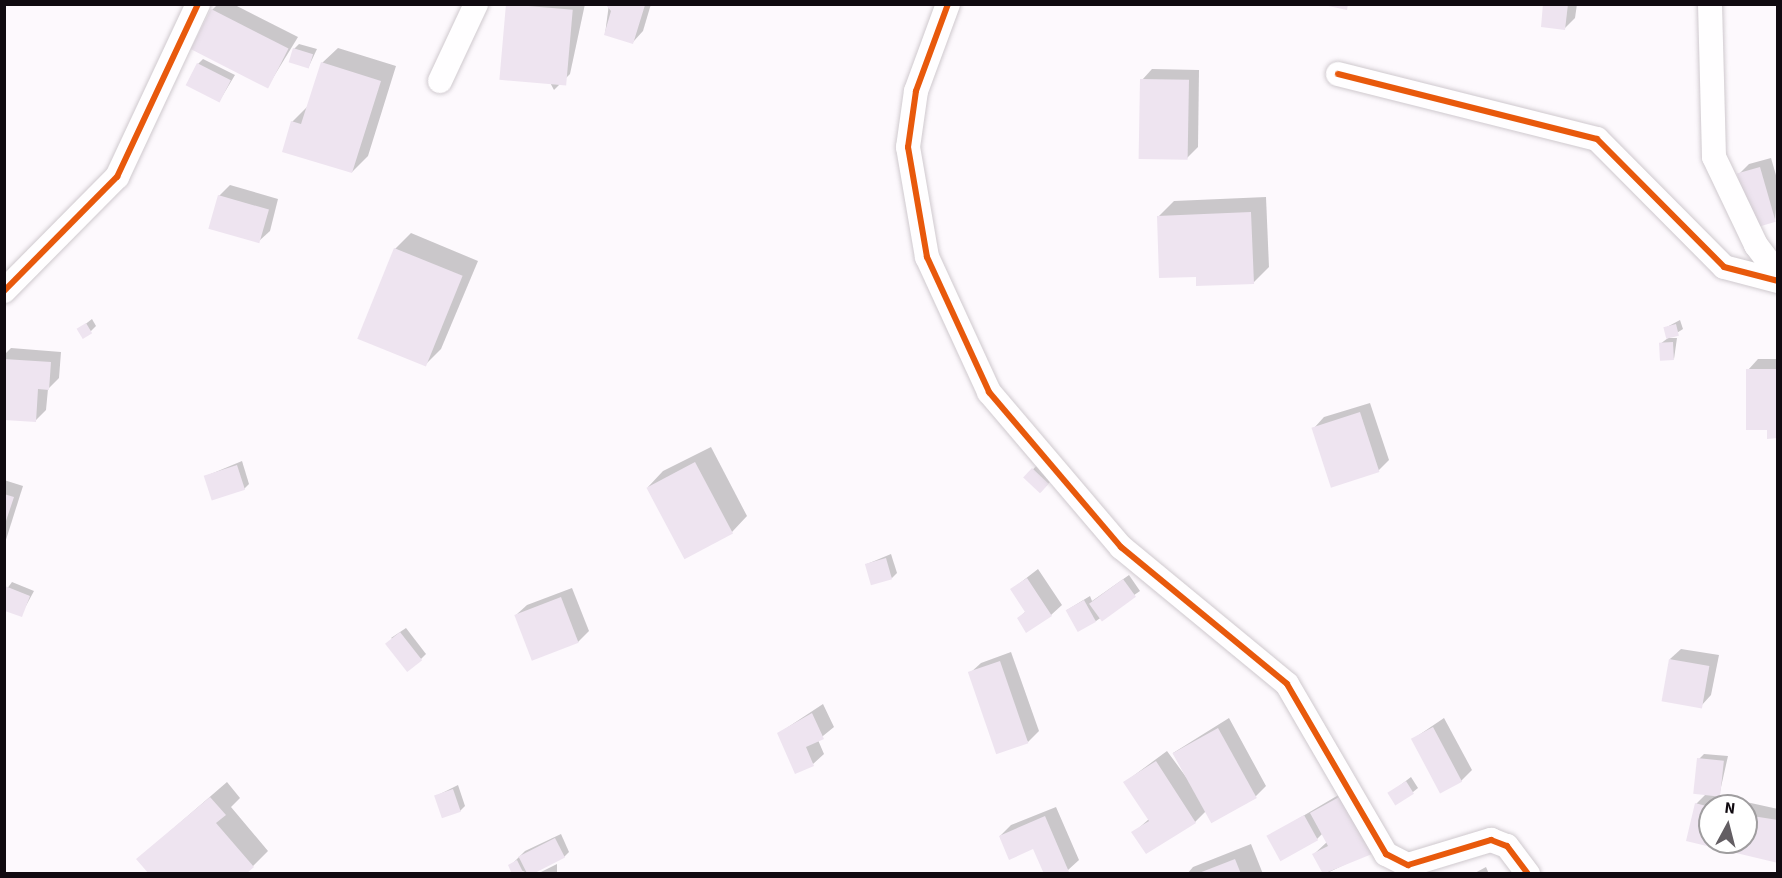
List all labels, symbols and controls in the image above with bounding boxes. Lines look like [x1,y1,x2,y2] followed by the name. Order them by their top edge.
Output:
[1698,794,1758,854] north arrow
[1723,797,1737,820] text: N

